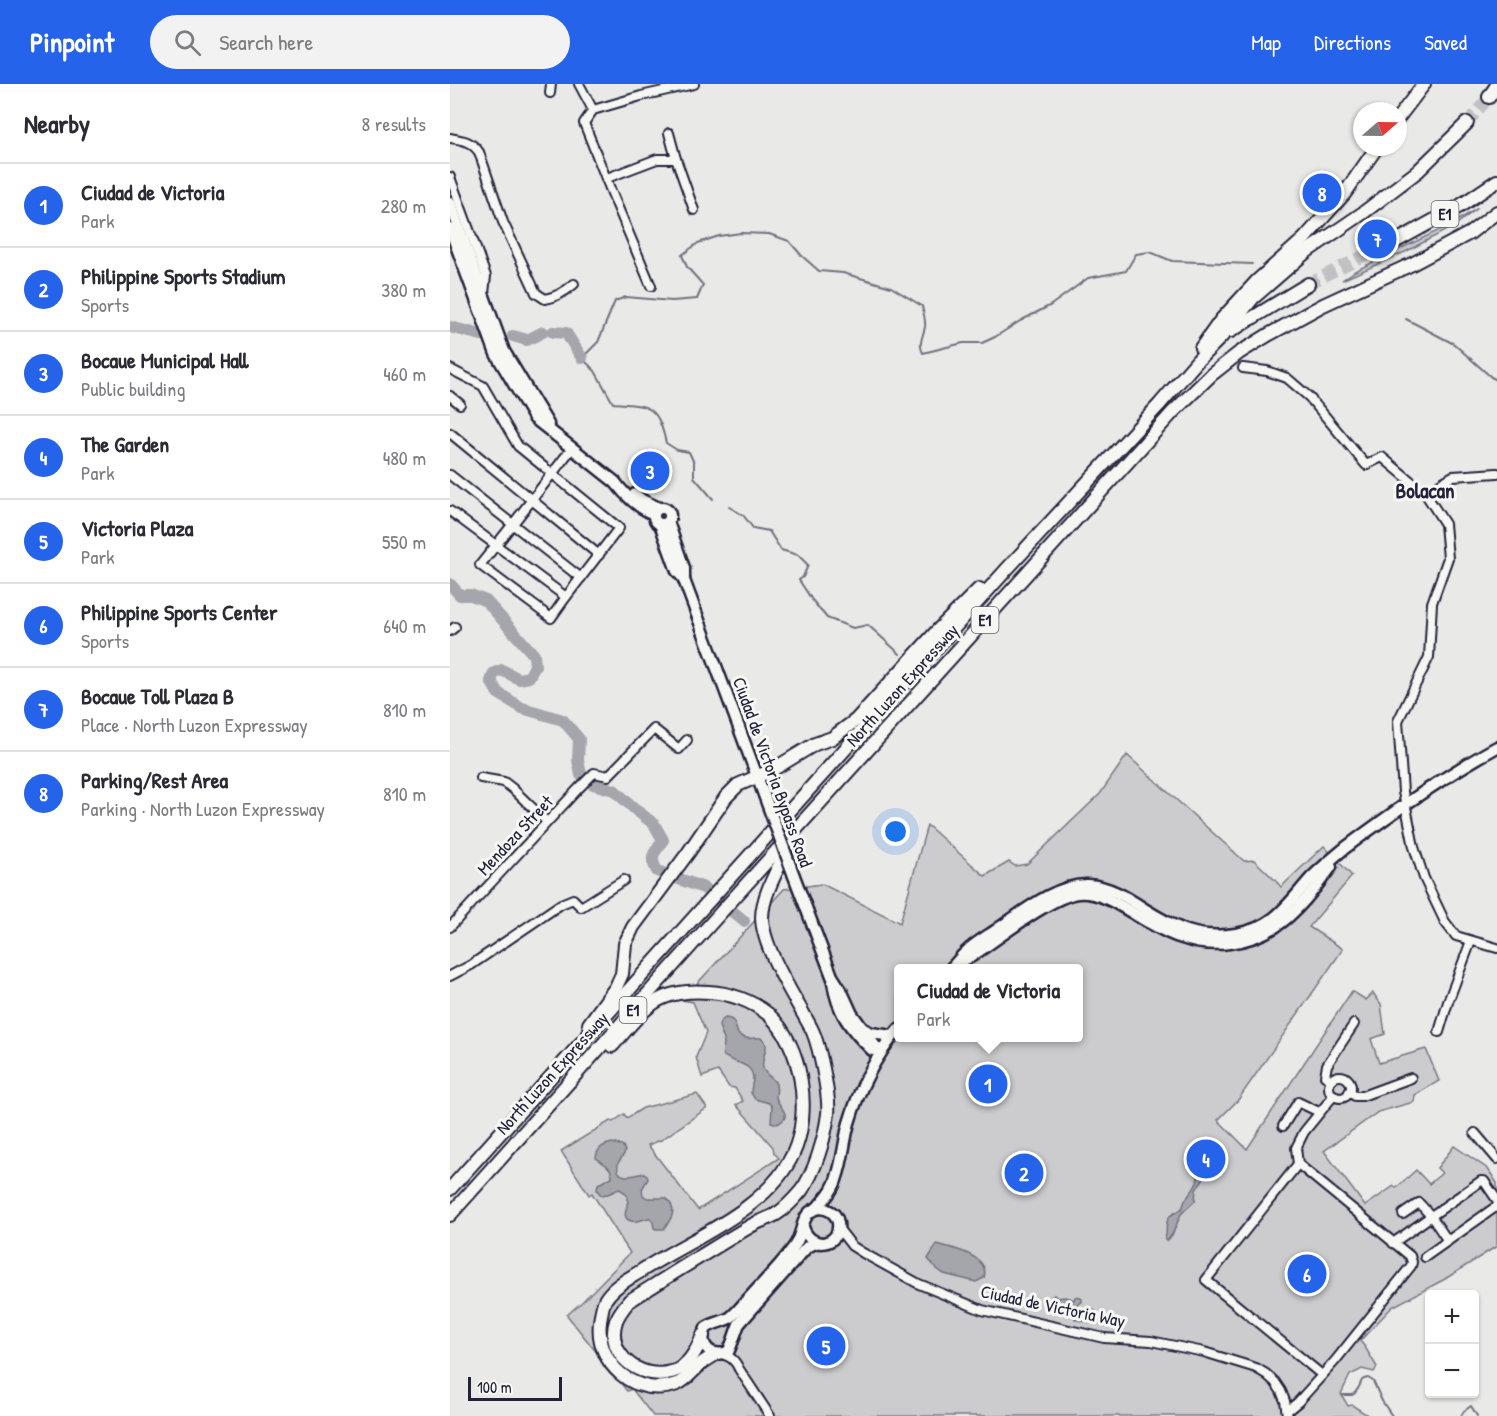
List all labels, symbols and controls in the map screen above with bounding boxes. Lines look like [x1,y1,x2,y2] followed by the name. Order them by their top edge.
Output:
[150,15,570,69] search box
[30,23,114,61] text: Pinpoint
[171,26,204,59] icon: search
[219,27,313,57] text: Search here
[1251,28,1281,57] text: Map
[1314,28,1391,57] text: Directions
[1424,28,1467,57] text: Saved
[1353,102,1407,156] north arrow
[24,106,90,141] text: Nearby
[361,110,426,137] text: 8 results
[1302,170,1342,216] pin: 8
[81,177,224,207] text: Ciudad de Victoria
[40,192,47,219] text: 1
[381,192,426,219] text: 280 m
[1432,201,1458,227] road number: E1
[81,207,114,234] text: Park
[1358,216,1396,262] pin: 7
[81,261,286,291] text: Philippine Sports Stadium
[39,276,48,303] text: 2
[381,276,426,303] text: 380 m
[81,291,129,318] text: Sports
[81,345,248,375] text: Bocaue Municipal Hall
[39,360,48,387] text: 3
[383,360,426,387] text: 460 m
[81,375,185,402] text: Public building
[81,429,169,459] text: The Garden
[40,444,47,471] text: 4
[383,444,426,471] text: 480 m
[630,448,670,494] pin: 3
[81,459,114,486] text: Park
[1396,476,1454,505] district label: Bolacan
[81,513,193,543] text: Victoria Plaza
[39,528,48,555] text: 5
[382,528,426,555] text: 550 m
[81,543,114,570] text: Park
[81,597,278,627] text: Philippine Sports Center
[972,607,998,633] road number: E1
[40,612,47,639] text: 6
[383,612,426,639] text: 640 m
[840,618,964,752] street label: North Luzon Expressway
[81,627,129,654] text: Sports
[727,674,819,870] street label: Ciudad de Victoria Bypass Road
[81,681,234,711] text: Bocaue Toll Plaza B
[39,696,48,723] text: 7
[383,696,426,723] text: 810 m
[81,711,308,738] text: Place · North Luzon Expressway
[81,765,228,795] text: Parking/Rest Area
[39,780,48,807] text: 8
[383,780,426,807] text: 810 m
[471,789,559,880] street label: Mendoza Street
[81,795,325,822] text: Parking · North Luzon Expressway
[881,817,910,846] your location
[894,964,1083,1042] popup
[917,975,1060,1005] text: Ciudad de Victoria
[620,997,646,1023] road number: E1
[917,1005,950,1032] text: Park
[490,1006,614,1140] street label: North Luzon Expressway
[968,1062,1008,1106] pin: 1
[1186,1136,1226,1182] pin: 4
[1004,1150,1044,1196] pin: 2
[1288,1252,1326,1296] pin: 6
[978,1278,1128,1334] street label: Ciudad de Victoria Way
[1425,1290,1479,1398] map controls
[1425,1290,1479,1344] button: +
[806,1324,845,1368] pin: 5
[1425,1344,1479,1398] button: −
[468,1374,562,1402] scale bar
[477,1376,512,1398] text: 100 m

